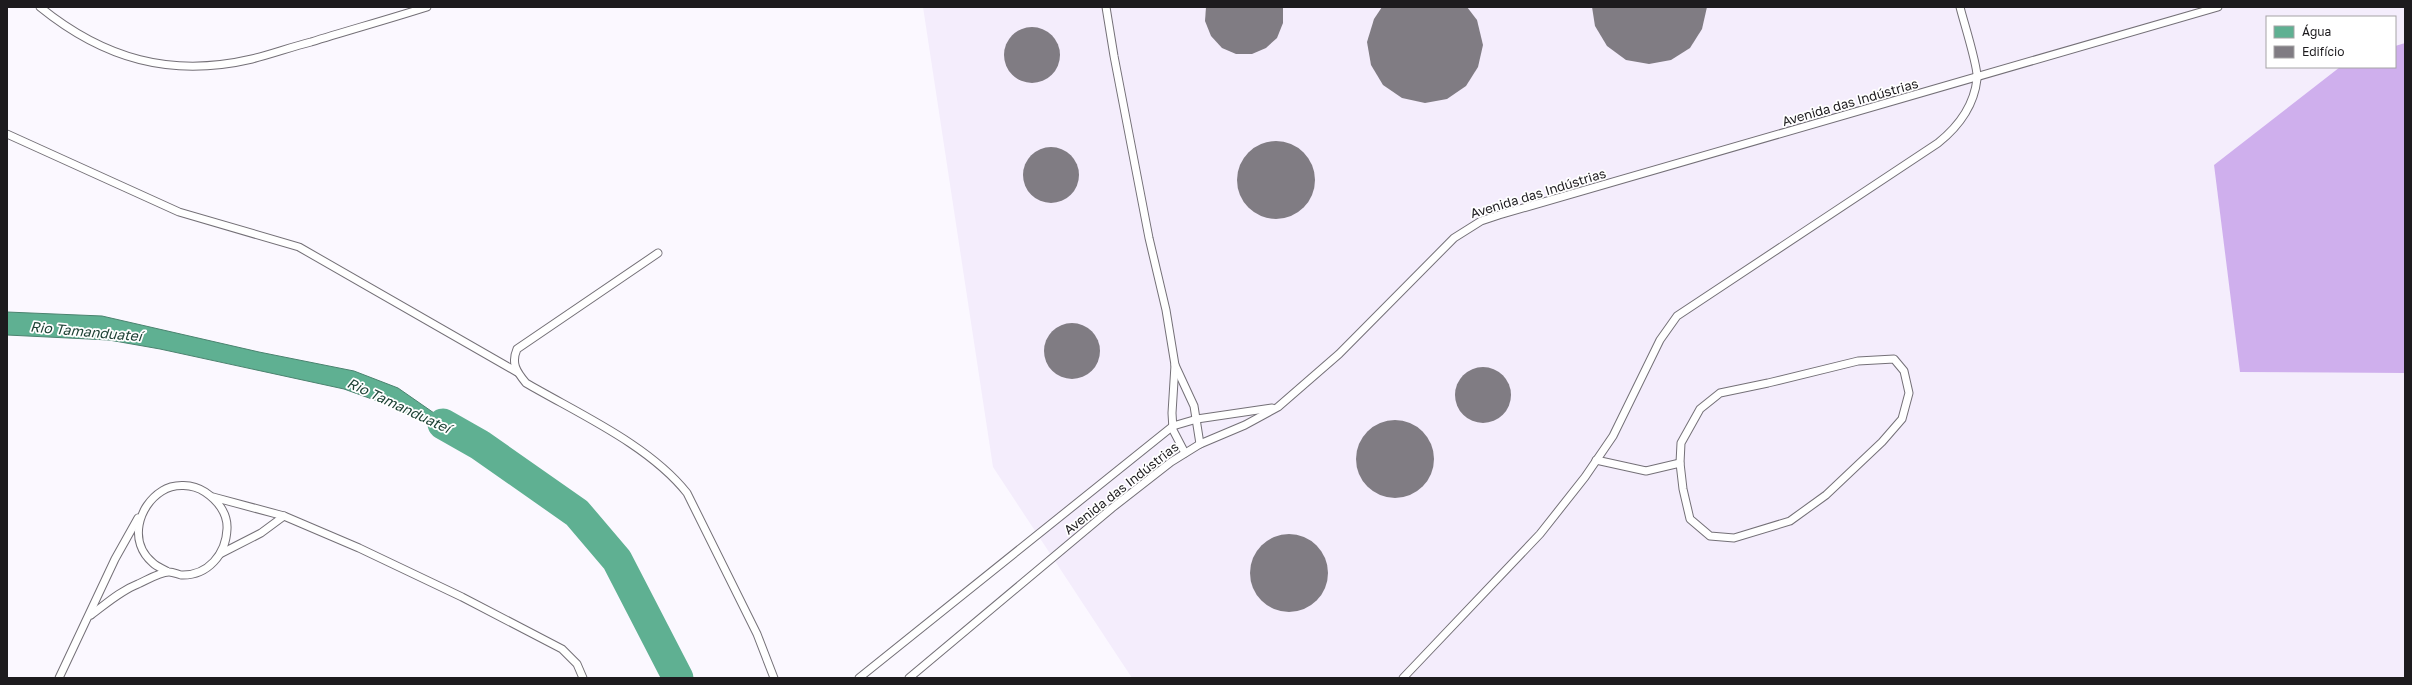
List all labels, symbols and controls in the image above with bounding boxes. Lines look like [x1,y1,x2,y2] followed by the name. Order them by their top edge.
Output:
[2266,16,2396,68] legend
[2302,24,2331,39] text: Água
[2302,44,2344,59] text: Edifício
[1780,75,1920,129] street label: Avenida das Indústrias
[1468,165,1608,221] street label: Avenida das Indústrias
[30,318,147,345] water label: Rio Tamanduateí
[345,374,457,438] water label: Rio Tamanduateí
[1061,438,1182,538] street label: Avenida das Indústrias

